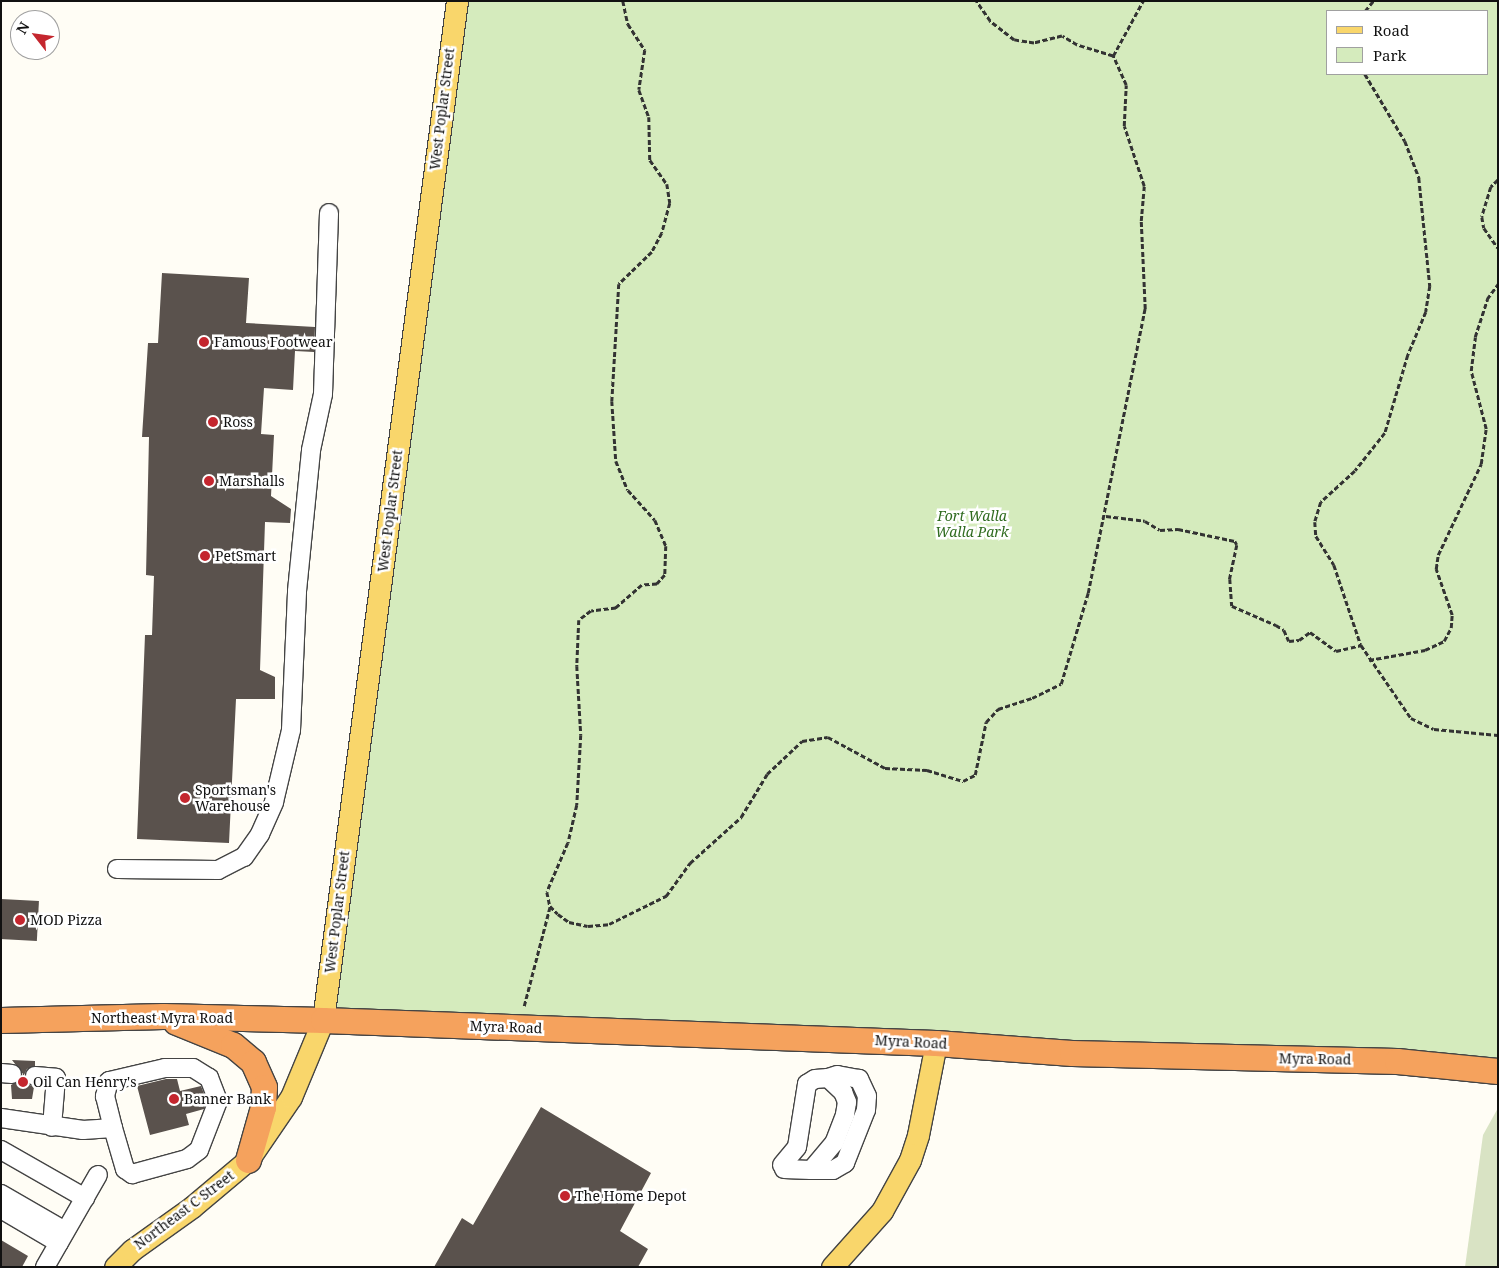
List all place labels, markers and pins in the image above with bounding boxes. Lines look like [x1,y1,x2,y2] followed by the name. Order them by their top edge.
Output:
[214,334,333,350] place label: Famous Footwear
[198,336,210,348] marker: Famous Footwear
[223,414,253,430] place label: Ross
[207,416,219,428] marker: Ross
[219,473,285,489] place label: Marshalls
[203,475,215,487] marker: Marshalls
[215,548,276,564] place label: PetSmart
[199,550,211,562] marker: PetSmart
[195,782,276,814] place label: Sportsman's Warehouse
[179,792,191,804] marker: Sportsman's Warehouse
[30,912,102,928] place label: MOD Pizza
[14,914,26,926] marker: MOD Pizza
[33,1074,137,1090] place label: Oil Can Henry's
[17,1076,29,1088] marker: Oil Can Henry's
[184,1091,271,1107] place label: Banner Bank
[168,1093,180,1105] marker: Banner Bank
[575,1188,686,1204] place label: The Home Depot
[559,1190,571,1202] marker: The Home Depot

